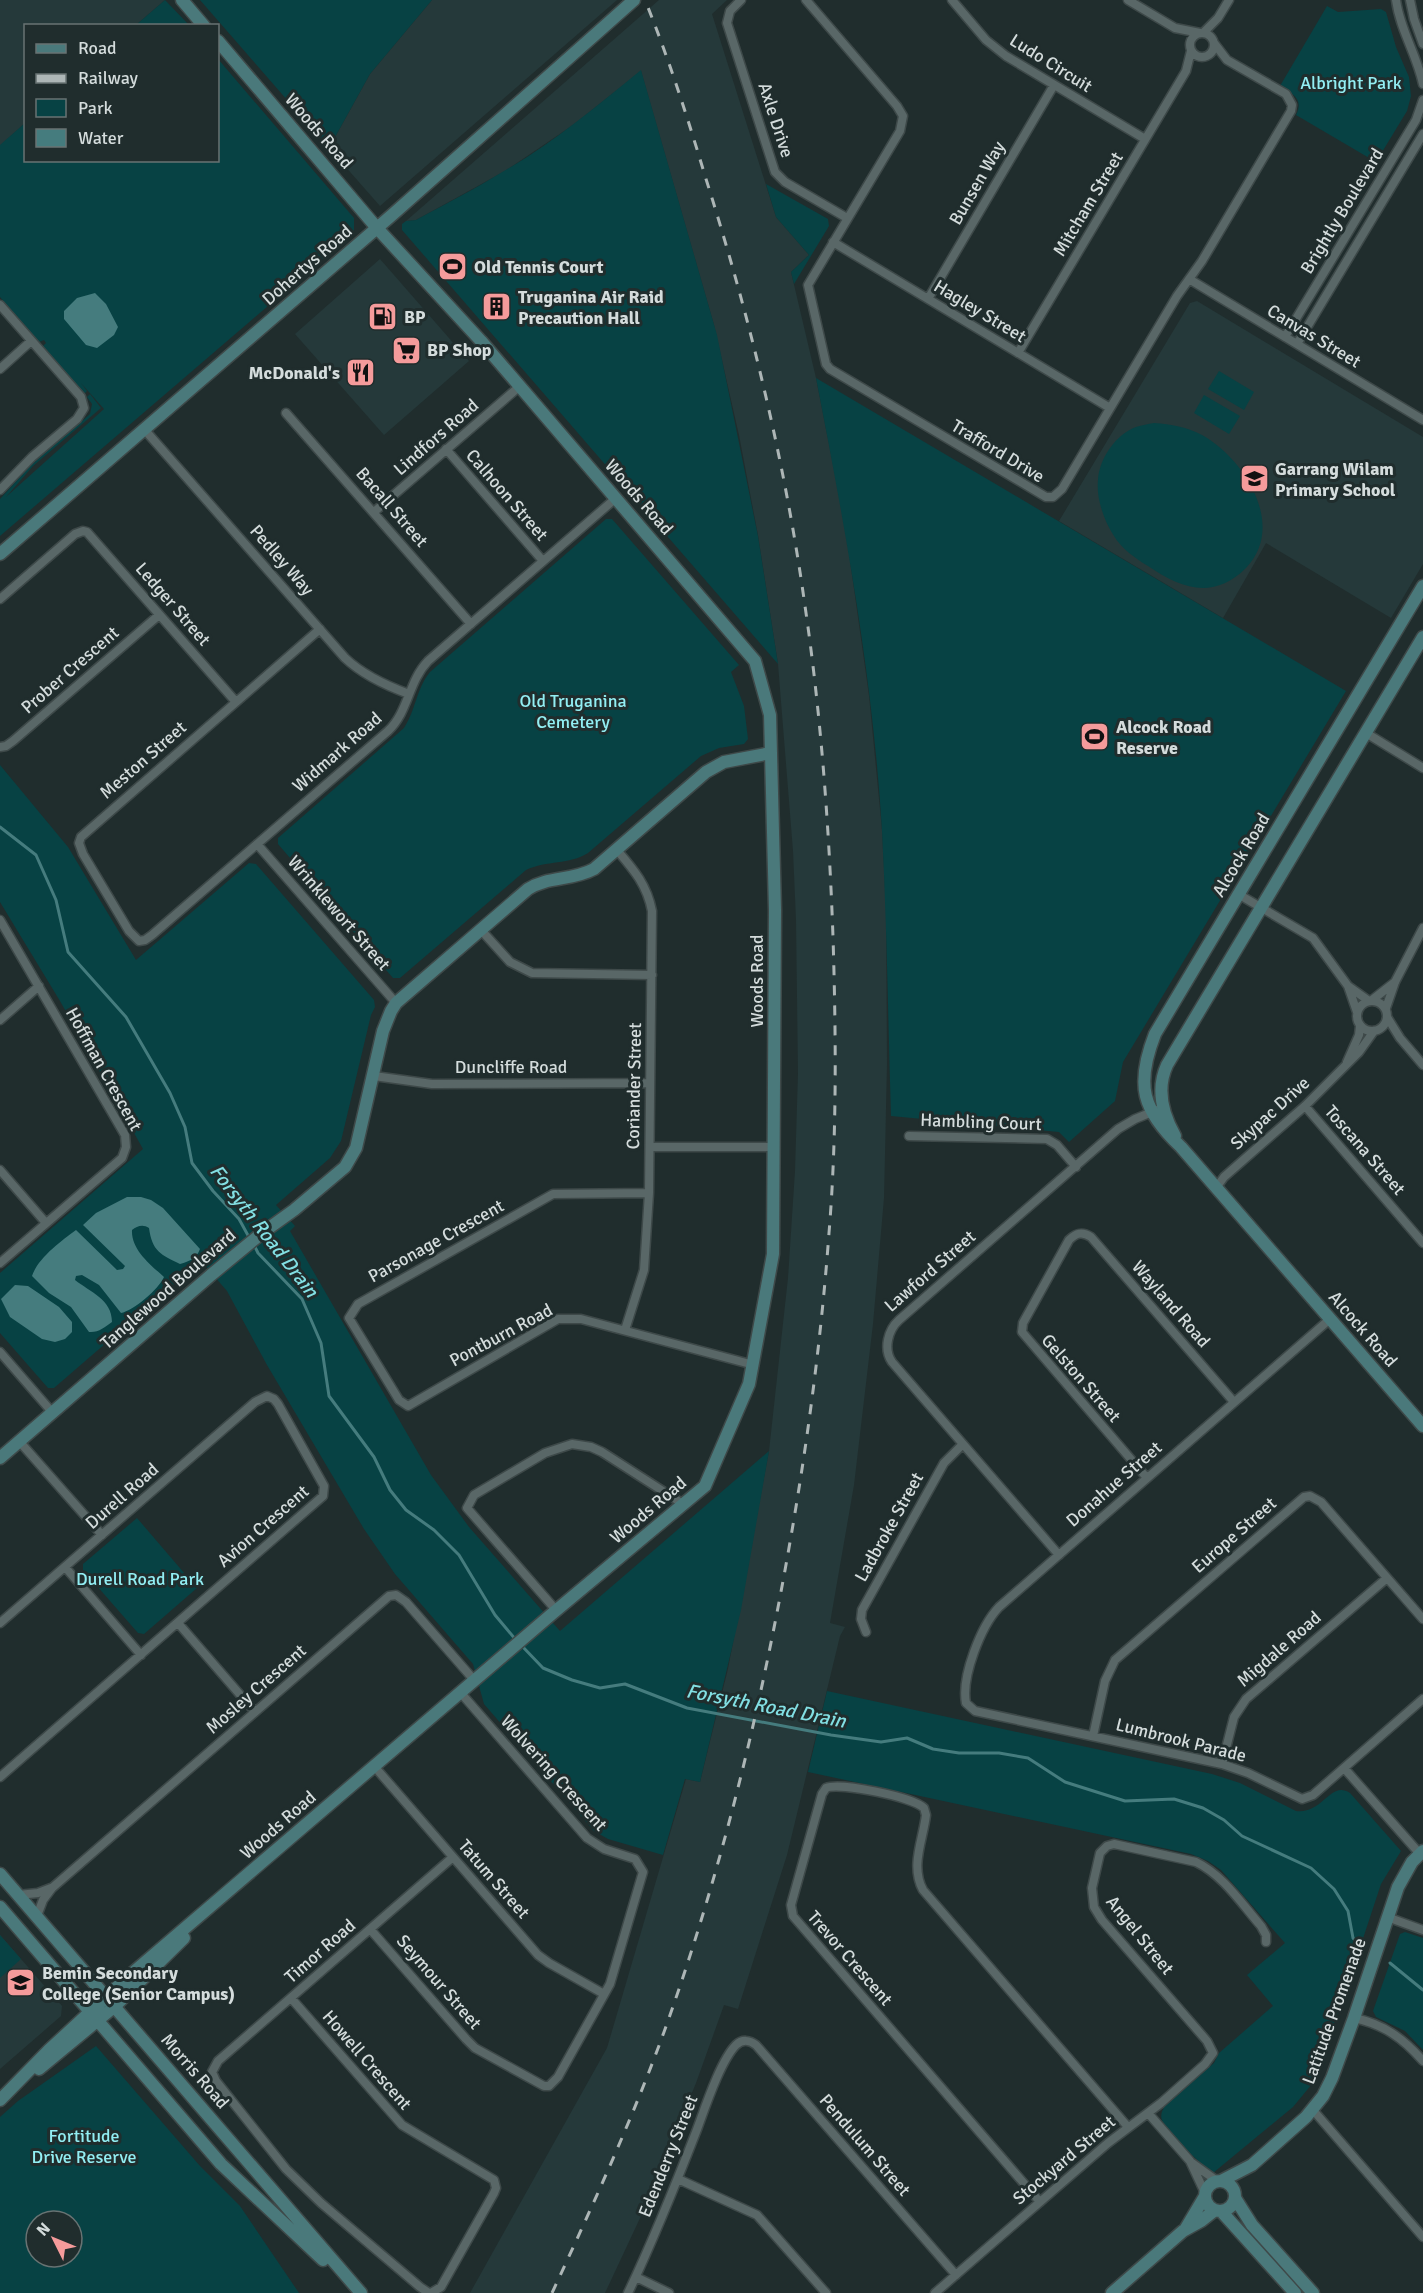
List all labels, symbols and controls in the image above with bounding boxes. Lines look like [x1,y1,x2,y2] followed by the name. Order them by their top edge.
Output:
[24,24,219,162] legend
[1006,29,1096,97] street label: Ludo Circuit
[78,37,117,59] text: Road
[78,67,139,89] text: Railway
[1300,72,1402,94] park label: Albright Park
[754,80,798,160] street label: Axle Drive
[280,89,358,173] street label: Woods Road
[78,97,113,119] text: Park
[78,127,124,149] text: Water
[944,137,1010,229] street label: Bunsen Way
[1296,144,1388,278] street label: Brightly Boulevard
[1048,148,1128,260] street label: Mitcham Street
[258,220,356,310] street label: Dohertys Road
[437,251,469,283] sports icon: Old Tennis Court
[474,256,604,278] place label: Old Tennis Court
[930,275,1030,347] street label: Hagley Street
[518,286,664,329] place label: Truganina Air Raid Precaution Hall
[481,291,513,323] building icon: Truganina Air Raid Precaution Hall
[1263,299,1365,373] street label: Canvas Street
[367,301,399,333] fuel station icon: BP
[404,306,426,328] place label: BP
[390,334,422,366] supermarket icon: BP Shop
[427,339,492,361] place label: BP Shop
[345,357,377,389] restaurant icon: McDonald's
[249,362,340,384] place label: McDonald's
[389,394,483,480] street label: Lindfors Road
[948,415,1048,487] street label: Trafford Drive
[461,445,553,545] street label: Calhoon Street
[600,455,678,539] street label: Woods Road
[1275,458,1396,501] place label: Garrang Wilam Primary School
[351,463,433,551] street label: Bacall Street
[1238,463,1270,495] school or university icon: Garrang Wilam Primary School
[245,520,319,600] street label: Pedley Way
[131,558,215,650] street label: Ledger Street
[17,622,123,718] street label: Prober Crescent
[519,690,627,733] park label: Old Truganina Cemetery
[288,707,386,797] street label: Widmark Road
[95,716,191,804] street label: Meston Street
[1116,716,1212,759] place label: Alcock Road Reserve
[1079,721,1111,753] sports icon: Alcock Road Reserve
[1207,809,1275,901] street label: Alcock Road
[283,851,395,975] street label: Wrinklewort Street
[746,934,768,1028] street label: Woods Road
[61,1003,147,1135] street label: Hoffman Crescent
[622,1022,646,1150] street label: Coriander Street
[455,1056,567,1078] street label: Duncliffe Road
[1226,1072,1314,1154] street label: Skypac Drive
[1320,1101,1410,1199] street label: Toscana Street
[920,1109,1042,1135] street label: Hambling Court
[204,1159,324,1303] water label: Forsyth Road Drain
[364,1195,508,1287] street label: Parsonage Crescent
[96,1224,240,1354] street label: Tanglewood Boulevard
[880,1225,980,1317] street label: Lawford Street
[1127,1256,1215,1352] street label: Wayland Road
[1324,1286,1402,1372] street label: Alcock Road
[446,1299,556,1371] street label: Pontburn Road
[1037,1329,1125,1427] street label: Gelston Street
[1062,1437,1166,1531] street label: Donahue Street
[81,1458,163,1534] street label: Durell Road
[850,1469,928,1585] street label: Ladbroke Street
[605,1472,691,1548] street label: Woods Road
[213,1480,313,1572] street label: Avion Crescent
[1187,1492,1281,1578] street label: Europe Street
[76,1568,204,1590] park label: Durell Road Park
[1232,1607,1326,1691] street label: Migdale Road
[201,1639,311,1739] street label: Mosley Crescent
[684,1678,849,1734] water label: Forsyth Road Drain
[496,1710,612,1836] street label: Wolvering Crescent
[1113,1713,1249,1767] street label: Lumbrook Parade
[236,1786,320,1864] street label: Woods Road
[454,1835,534,1923] street label: Tatum Street
[1101,1891,1179,1979] street label: Angel Street
[803,1906,897,2010] street label: Trevor Crescent
[280,1914,360,1988] street label: Timor Road
[392,1930,486,2034] street label: Seymour Street
[1297,1935,1371,2087] street label: Latitude Promenade
[42,1962,235,2005] place label: Bemin Secondary College (Senior Campus)
[5,1967,37,1999] school or university icon: Bemin Secondary College (Senior Campus)
[318,2006,416,2114] street label: Howell Crescent
[156,2029,234,2113] street label: Morris Road
[815,2089,915,2201] street label: Pendulum Street
[633,2092,703,2220] street label: Edenderry Street
[1008,2111,1120,2209] street label: Stockyard Street
[32,2125,136,2168] park label: Fortitude Drive Reserve
[24,2209,84,2269] north arrow
[33,2219,55,2240] text: N

